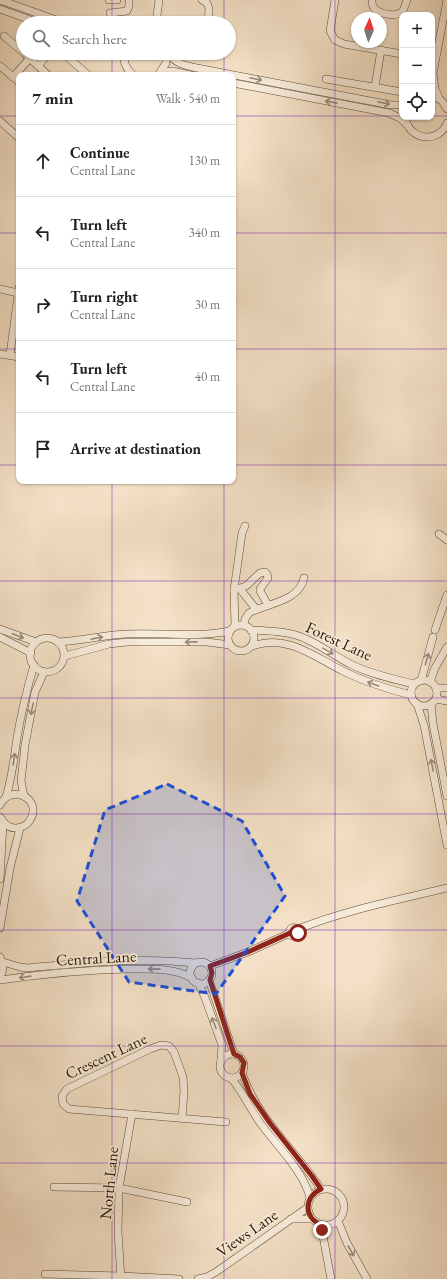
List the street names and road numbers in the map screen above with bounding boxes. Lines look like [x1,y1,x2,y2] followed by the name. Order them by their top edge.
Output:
[302,616,376,666] street label: Forest Lane
[55,945,137,971] street label: Central Lane
[62,1028,150,1084] street label: Crescent Lane
[95,1146,123,1220] street label: North Lane
[212,1204,282,1262] street label: Views Lane

